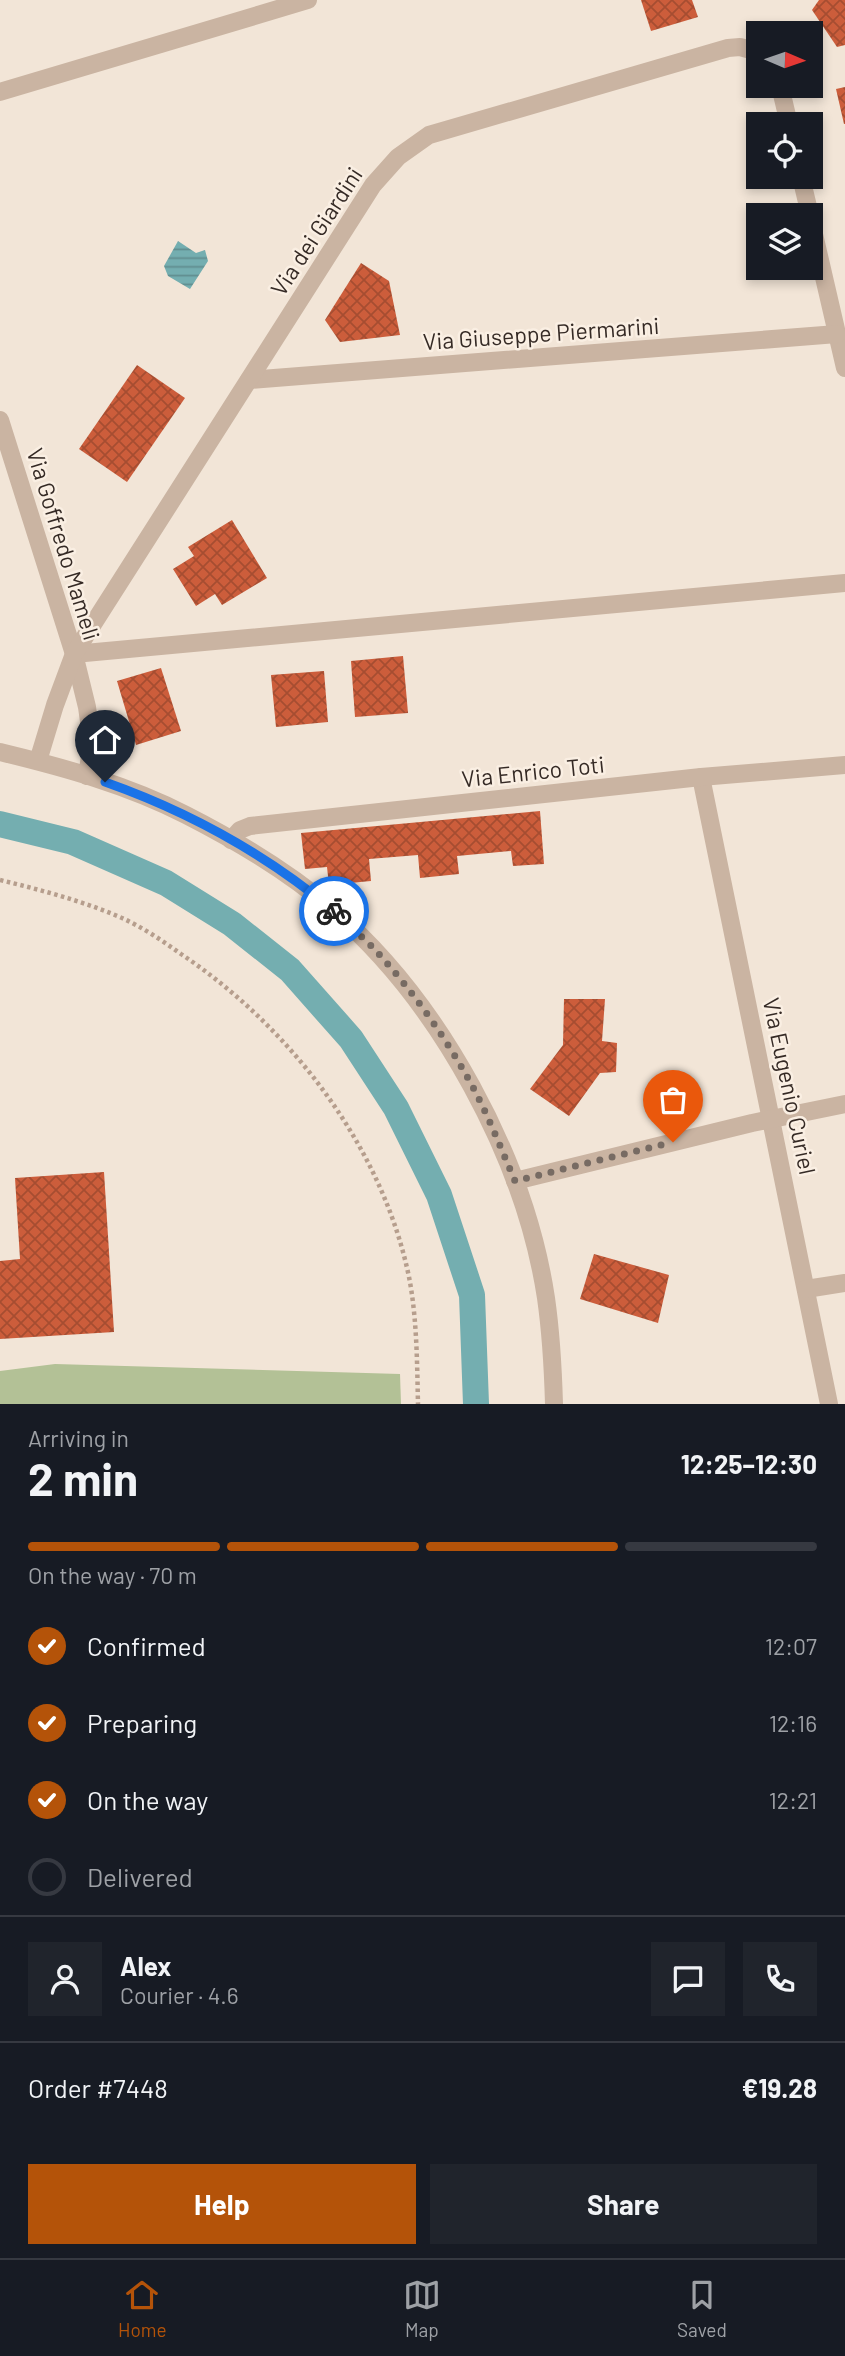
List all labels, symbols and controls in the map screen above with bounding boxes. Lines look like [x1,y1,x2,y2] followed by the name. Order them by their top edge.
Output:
[746,21,822,98] north arrow
[746,21,823,280] map controls
[746,112,823,189] button: locate
[264,161,368,301] street label: Via dei Giardini
[746,203,823,280] button: layers
[422,311,660,355] street label: Via Giuseppe Piermarini
[21,445,107,643] street label: Via Goffredo Mameli
[75,710,135,782] pin
[86,721,124,759] icon: home
[460,750,606,792] street label: Via Enrico Toti
[299,876,369,946] courier
[315,892,353,930] icon: bike
[758,995,822,1177] street label: Via Eugenio Curiel
[643,1070,703,1142] pin
[654,1081,692,1119] icon: bag
[28,1424,129,1452] text: Arriving in
[681,1448,817,1479] text: 12:25–12:30
[28,1450,138,1505] text: 2 min
[28,1561,197,1589] text: On the way · 70 m
[28,1627,66,1665] icon: check
[87,1630,206,1661] text: Confirmed
[765,1632,817,1660] text: 12:07
[28,1704,66,1742] icon: check
[87,1707,197,1738] text: Preparing
[769,1709,817,1737] text: 12:16
[28,1781,66,1819] icon: check
[87,1784,208,1815] text: On the way
[769,1786,817,1814] text: 12:21
[87,1861,193,1892] text: Delivered
[28,1942,102,2016] button: person
[651,1942,725,2016] button: chat
[743,1942,817,2016] button: phone
[120,1950,171,1981] text: Alex
[120,1981,239,2009] text: Courier · 4.6
[28,2072,168,2103] text: Order #7448
[742,2072,817,2103] text: €19.28
[28,2164,416,2244] button: Help
[430,2164,817,2244] button: Share
[118,2276,167,2341] tab: Home
[403,2276,441,2341] tab: Map
[677,2276,727,2341] tab: Saved

